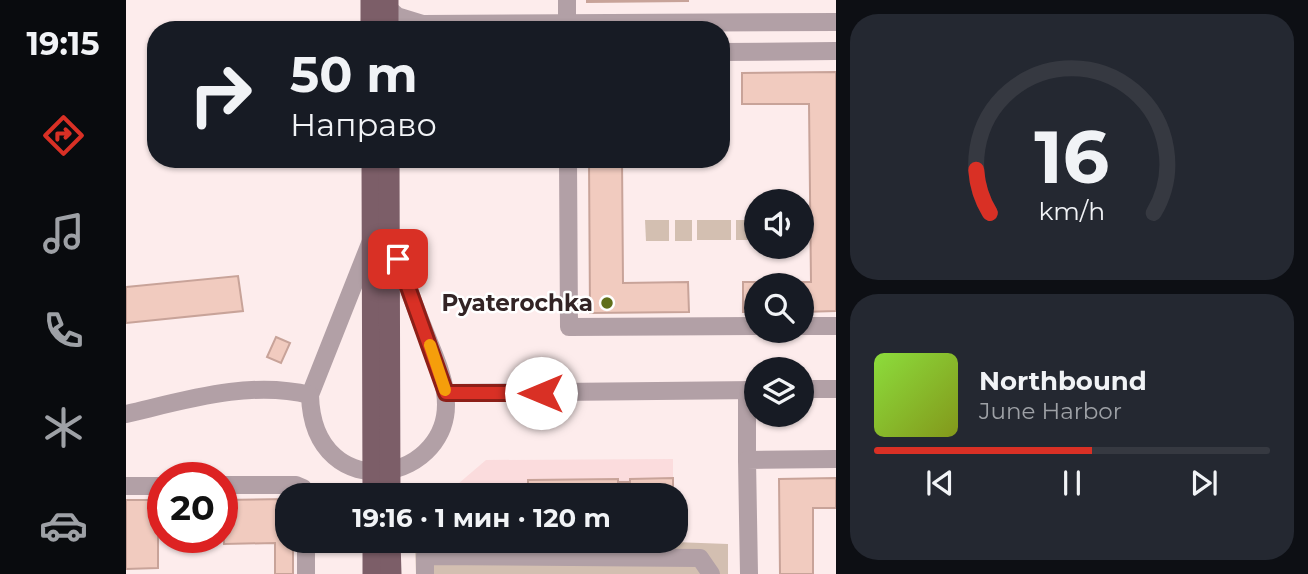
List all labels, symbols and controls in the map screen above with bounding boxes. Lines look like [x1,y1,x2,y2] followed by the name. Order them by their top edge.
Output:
[27,24,99,63] text: 19:15
[290,45,418,104] text: 50 m
[175,49,266,140] icon: right
[290,105,437,144] text: Направо
[39,111,88,160] icon: directions
[1035,113,1109,201] text: 16
[744,189,814,427] map controls
[744,189,814,259] button: sound
[1039,196,1105,226] text: km/h
[39,209,88,258] icon: music
[368,229,428,289] pin
[379,240,417,278] icon: arrive
[744,273,814,343] button: search
[441,289,593,317] place label: Pyaterochka
[599,295,615,311] marker: Pyaterochka
[39,306,88,355] icon: phone
[504,356,578,430] position arrow
[744,357,814,427] button: layers
[979,365,1147,397] text: Northbound
[979,397,1122,425] text: June Harbor
[39,403,88,452] icon: climate
[147,462,238,553] speed limit sign: 20
[921,464,959,502] icon: previous
[1053,464,1091,502] icon: pause
[1185,464,1223,502] icon: next
[39,501,88,550] icon: car
[352,502,611,534] text: 19:16 · 1 мин · 120 m

